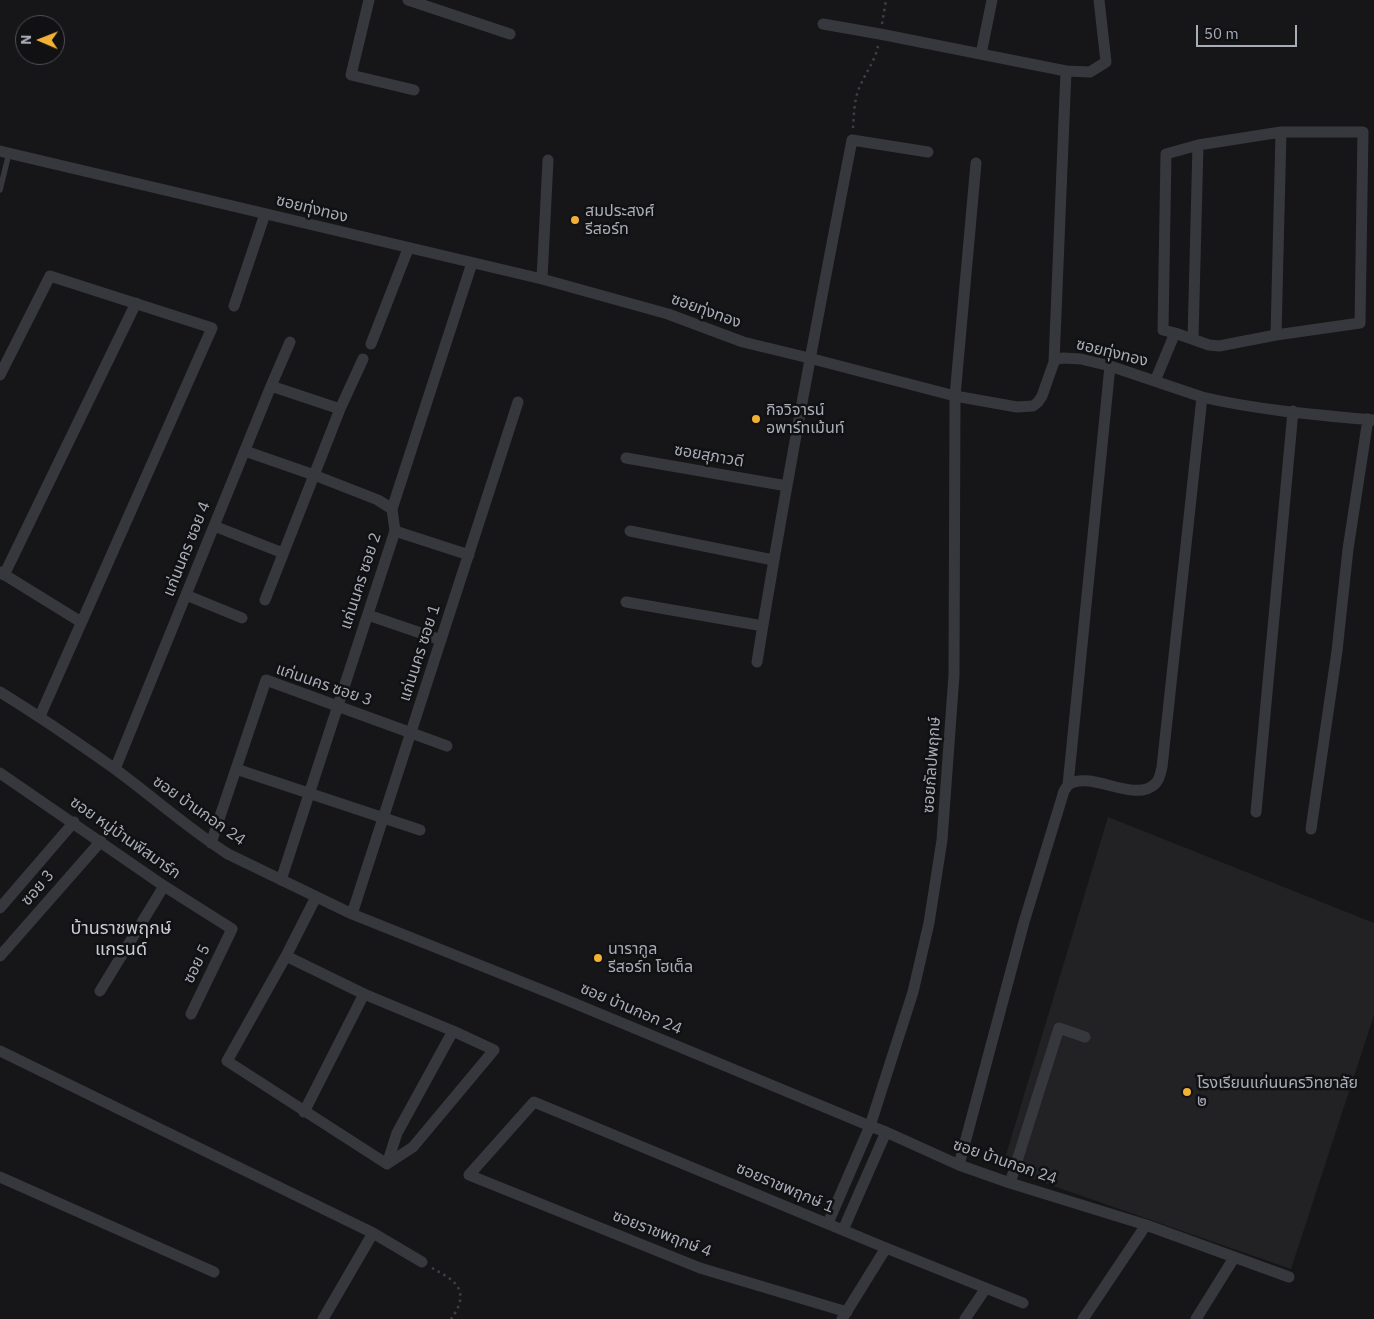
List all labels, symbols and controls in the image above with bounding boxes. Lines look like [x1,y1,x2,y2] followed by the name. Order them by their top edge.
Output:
[15,15,65,65] north arrow
[1199,15,1300,47] scale bar
[1204,24,1239,43] text: 50 m
[17,35,35,45] text: N
[274,191,350,227] street label: ซอยทุ่งทอง
[585,201,655,239] place label: สมประสงศ์ รีสอร์ท
[569,214,581,226] marker: สมประสงศ์ รีสอร์ท
[668,289,744,333] street label: ซอยทุ่งทอง
[1074,335,1150,371] street label: ซอยทุ่งทอง
[766,400,844,438] place label: กิจวิจารน์ อพาร์ทเม้นท์
[750,413,762,425] marker: กิจวิจารน์ อพาร์ทเม้นท์
[673,440,745,472] street label: ซอยสุภาวดี
[159,499,215,599] street label: แก่นนคร ซอย 4
[336,530,386,632] street label: แก่นนคร ซอย 2
[395,602,445,704] street label: แก่นนคร ซอย 1
[273,660,375,710] street label: แก่นนคร ซอย 3
[919,716,945,814] street label: ซอยกัลปพฤกษ์
[149,772,249,850] street label: ซอย บ้านกอก 24
[66,793,184,883] street label: ซอย หมู่บ้านพีสมาร์ก
[17,866,59,910] street label: ซอย 3
[71,918,171,961] district label: บ้านราชพฤกษ์ แกรนด์
[608,939,693,977] place label: นารากูล รีสอร์ท โฮเต็ล
[179,941,215,987] street label: ซอย 5
[592,952,604,964] marker: นารากูล รีสอร์ท โฮเต็ล
[577,979,685,1039] street label: ซอย บ้านกอก 24
[1197,1073,1358,1111] place label: โรงเรียนแก่นนครวิทยาลัย ๒
[1181,1086,1193,1098] marker: โรงเรียนแก่นนครวิทยาลัย ๒
[950,1135,1060,1189] street label: ซอย บ้านกอก 24
[733,1159,837,1217] street label: ซอยราชพฤกษ์ 1
[610,1206,714,1262] street label: ซอยราชพฤกษ์ 4

